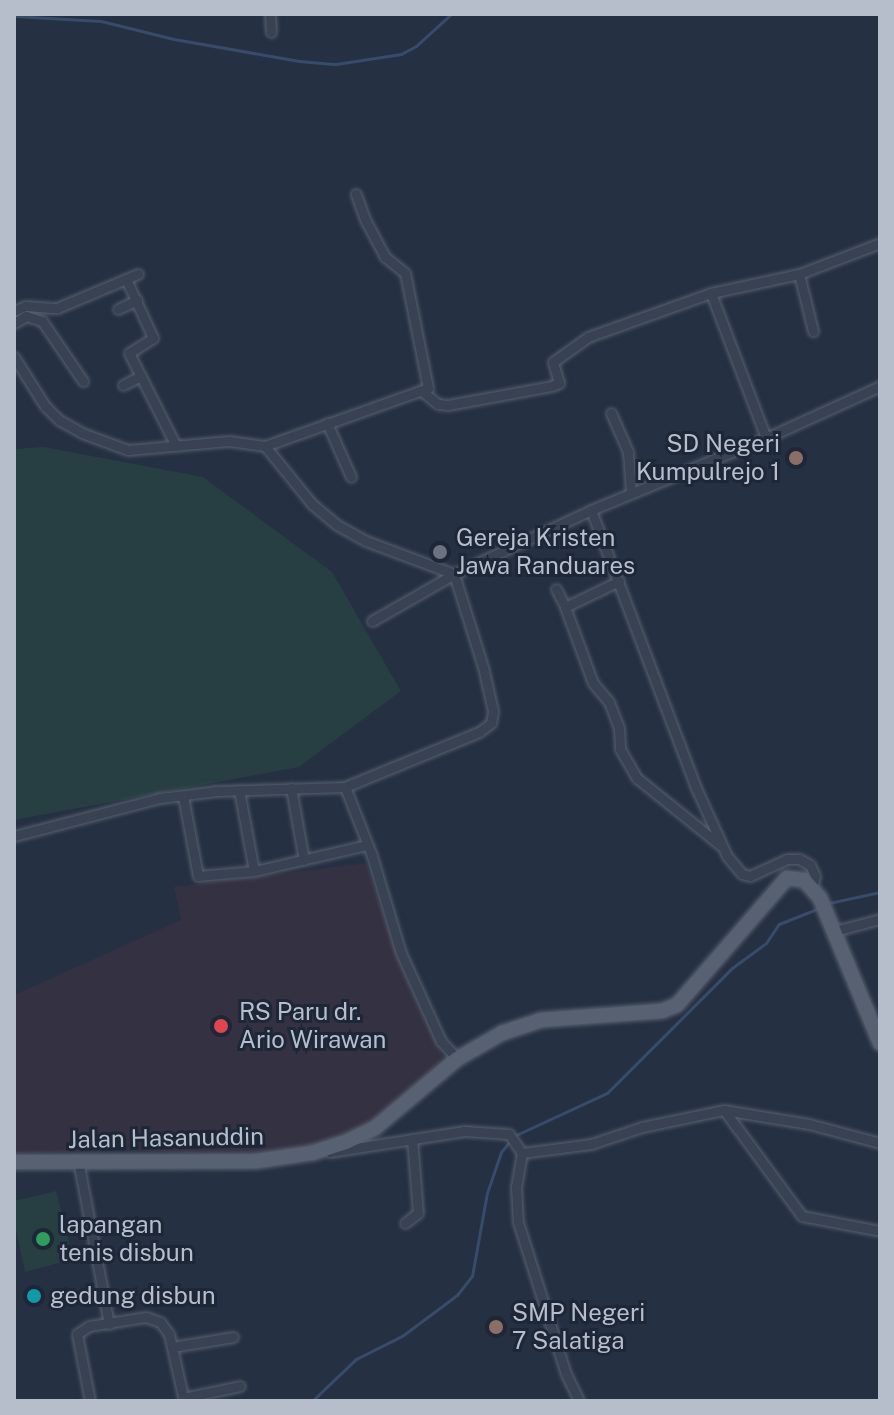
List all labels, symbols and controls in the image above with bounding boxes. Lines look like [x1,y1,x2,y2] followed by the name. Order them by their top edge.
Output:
[636,430,780,486] place label: SD Negeri Kumpulrejo 1
[787,449,805,467] marker: SD Negeri Kumpulrejo 1
[456,524,635,580] place label: Gereja Kristen Jawa Randuares
[431,543,449,561] marker: Gereja Kristen Jawa Randuares
[239,998,387,1054] place label: RS Paru dr. Ario Wirawan
[210,1015,232,1037] marker: RS Paru dr. Ario Wirawan
[68,1122,264,1154] street label: Jalan Hasanuddin
[59,1211,194,1267] place label: lapangan tenis disbun
[34,1230,52,1248] marker: lapangan tenis disbun
[50,1282,216,1310] place label: gedung disbun
[25,1287,43,1305] marker: gedung disbun
[512,1299,645,1355] place label: SMP Negeri 7 Salatiga
[487,1318,505,1336] marker: SMP Negeri 7 Salatiga

